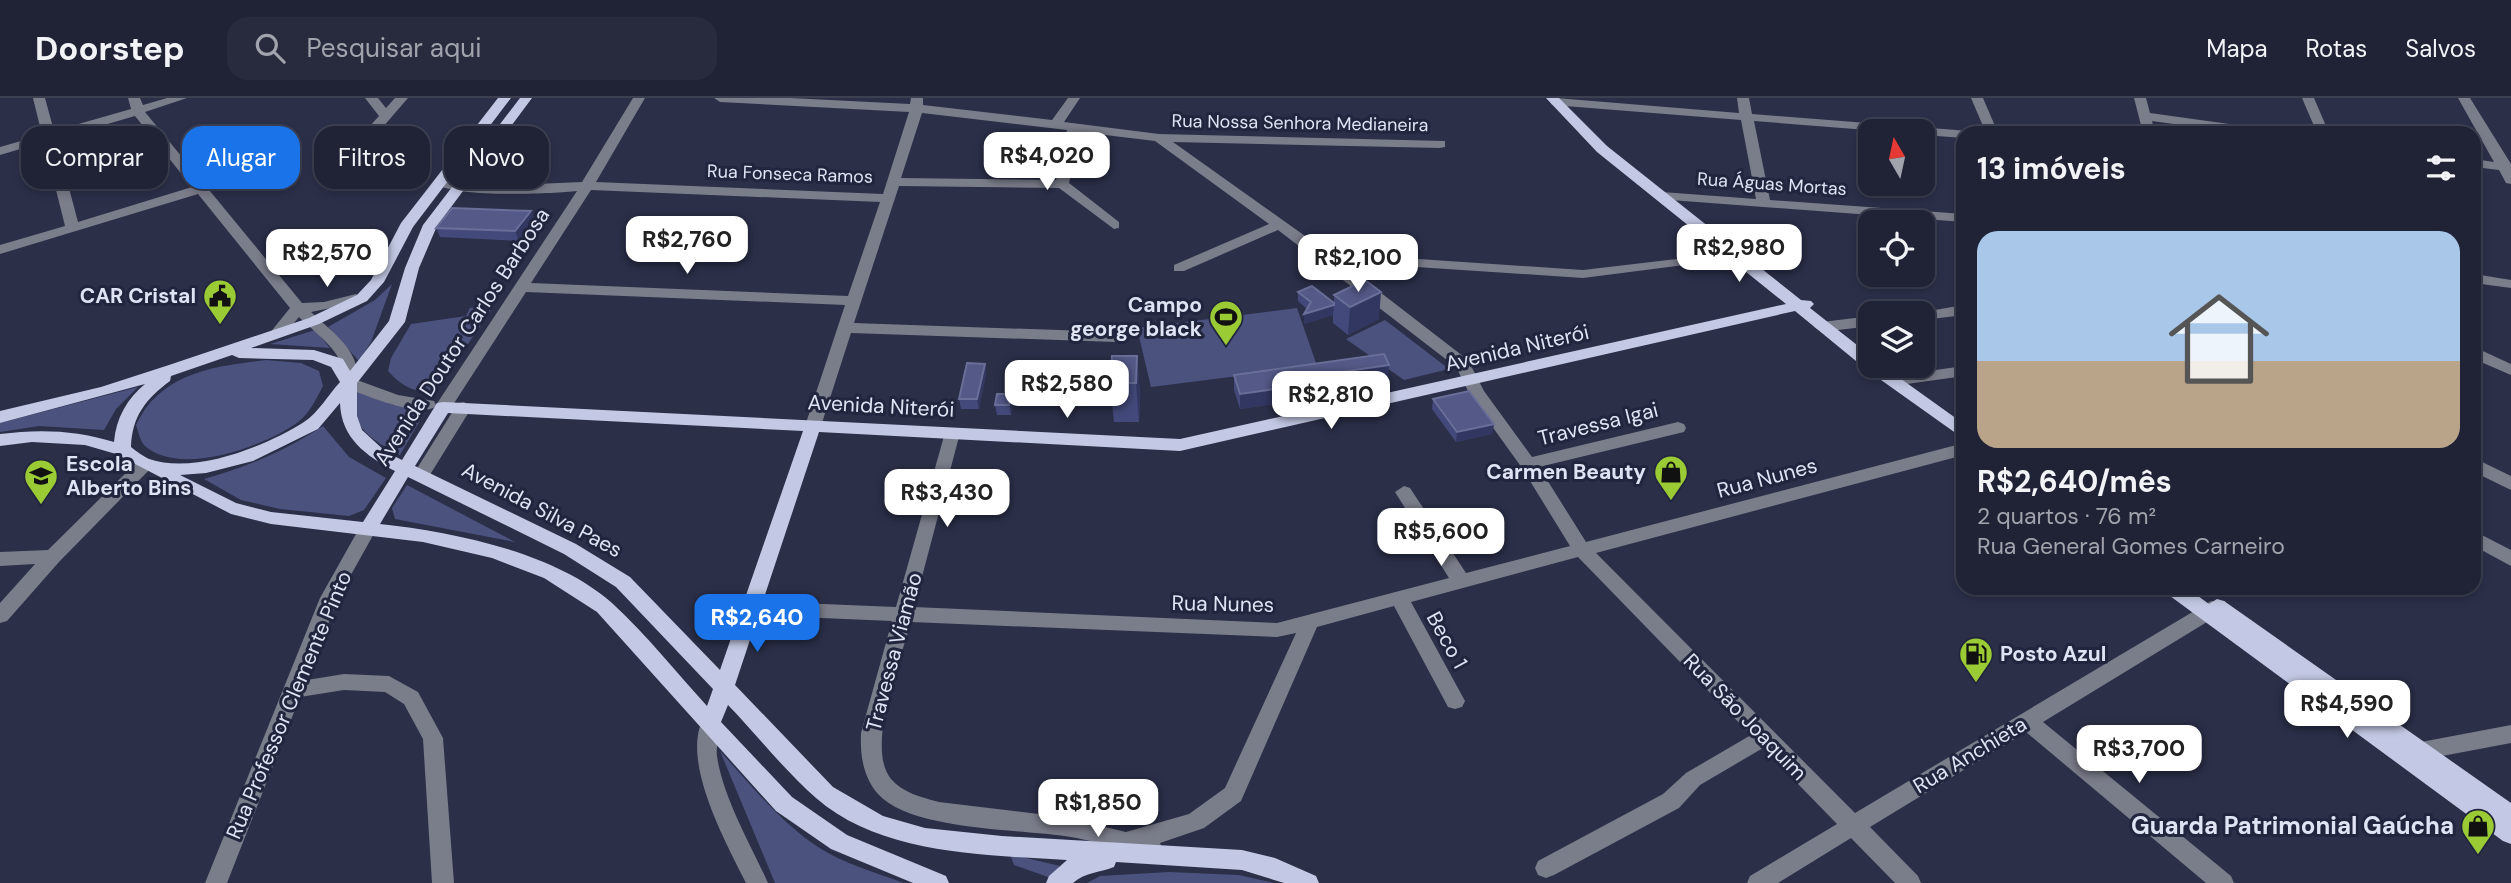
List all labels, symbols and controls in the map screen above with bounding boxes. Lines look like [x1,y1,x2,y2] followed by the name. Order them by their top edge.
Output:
[227,17,717,80] search box
[35,27,185,70] text: Doorstep
[251,29,289,67] icon: search
[307,31,481,65] text: Pesquisar aqui
[2206,33,2268,64] text: Mapa
[2306,33,2367,64] text: Rotas
[2405,33,2476,64] text: Salvos
[1171,109,1429,137] street label: Rua Nossa Senhora Medianeira
[1858,119,1936,196] north arrow
[1858,119,1935,378] map controls
[21,126,168,189] chip: Comprar
[182,126,300,189] chip: Alugar
[314,126,430,189] chip: Filtros
[444,126,549,189] chip: Novo
[982,132,1112,192] pin: R$4,020
[1000,140,1094,170] text: R$4,020
[1977,149,2126,188] text: 13 imóveis
[2422,149,2460,187] icon: filters
[707,159,873,189] street label: Rua Fonseca Ramos
[1696,167,1848,201] street label: Rua Águas Mortas
[368,203,556,471] street label: Avenida Doutor Carlos Barbosa
[1858,210,1935,287] button: locate
[622,216,752,276] pin: R$2,760
[642,224,732,254] text: R$2,760
[1674,225,1804,284] pin: R$2,980
[262,230,392,289] pin: R$2,570
[1693,232,1785,262] text: R$2,980
[1293,234,1423,294] pin: R$2,100
[282,237,372,267] text: R$2,570
[1314,242,1402,272] text: R$2,100
[2156,276,2282,402] icon: home
[201,277,239,326] public building icon: CAR Cristal
[80,282,196,310] place label: CAR Cristal
[1070,291,1202,343] place label: Campo george black
[1207,298,1245,347] sports icon: Campo george black
[1858,301,1935,378] button: layers
[1442,318,1592,378] street label: Avenida Niterói
[1002,360,1132,420] pin: R$2,580
[1021,368,1113,398] text: R$2,580
[1266,372,1396,431] pin: R$2,810
[1288,379,1374,409] text: R$2,810
[807,388,955,424] street label: Avenida Niterói
[1535,396,1661,452] street label: Travessa Igai
[66,450,191,502] place label: Escola Alberto Bins
[1714,451,1820,505] street label: Rua Nunes
[1652,453,1690,502] shop icon: Carmen Beauty
[457,456,627,564] street label: Avenida Silva Paes
[22,457,60,506] school or university icon: Escola Alberto Bins
[1486,458,1646,486] place label: Carmen Beauty
[1977,462,2172,501] text: R$2,640/mês
[882,470,1012,529] pin: R$3,430
[901,477,993,507] text: R$3,430
[1977,501,2156,531] text: 2 quartos · 76 m²
[1376,508,1506,568] pin: R$5,600
[1393,516,1489,546] text: R$5,600
[1977,531,2285,561] text: Rua General Gomes Carneiro
[220,567,358,843] street label: Rua Professor Clemente Pinto
[859,570,929,734] street label: Travessa Viamão
[1171,589,1275,619] street label: Rua Nunes
[692,594,822,654] pin: R$2,640
[710,602,804,632] text: R$2,640
[1420,606,1474,674] street label: Beco 1
[1957,635,1995,684] fuel station icon: Posto Azul
[2000,640,2106,668] place label: Posto Azul
[1677,647,1813,787] street label: Rua São Joaquim
[2282,680,2412,740] pin: R$4,590
[2300,688,2394,718] text: R$4,590
[1908,710,2032,800] street label: Rua Anchieta
[2074,726,2204,785] pin: R$3,700
[2093,733,2185,763] text: R$3,700
[1033,780,1163,839] pin: R$1,850
[1054,787,1142,817] text: R$1,850
[2459,807,2497,856] shop icon: Guarda Patrimonial Gaúcha
[2131,810,2454,841] place label: Guarda Patrimonial Gaúcha

